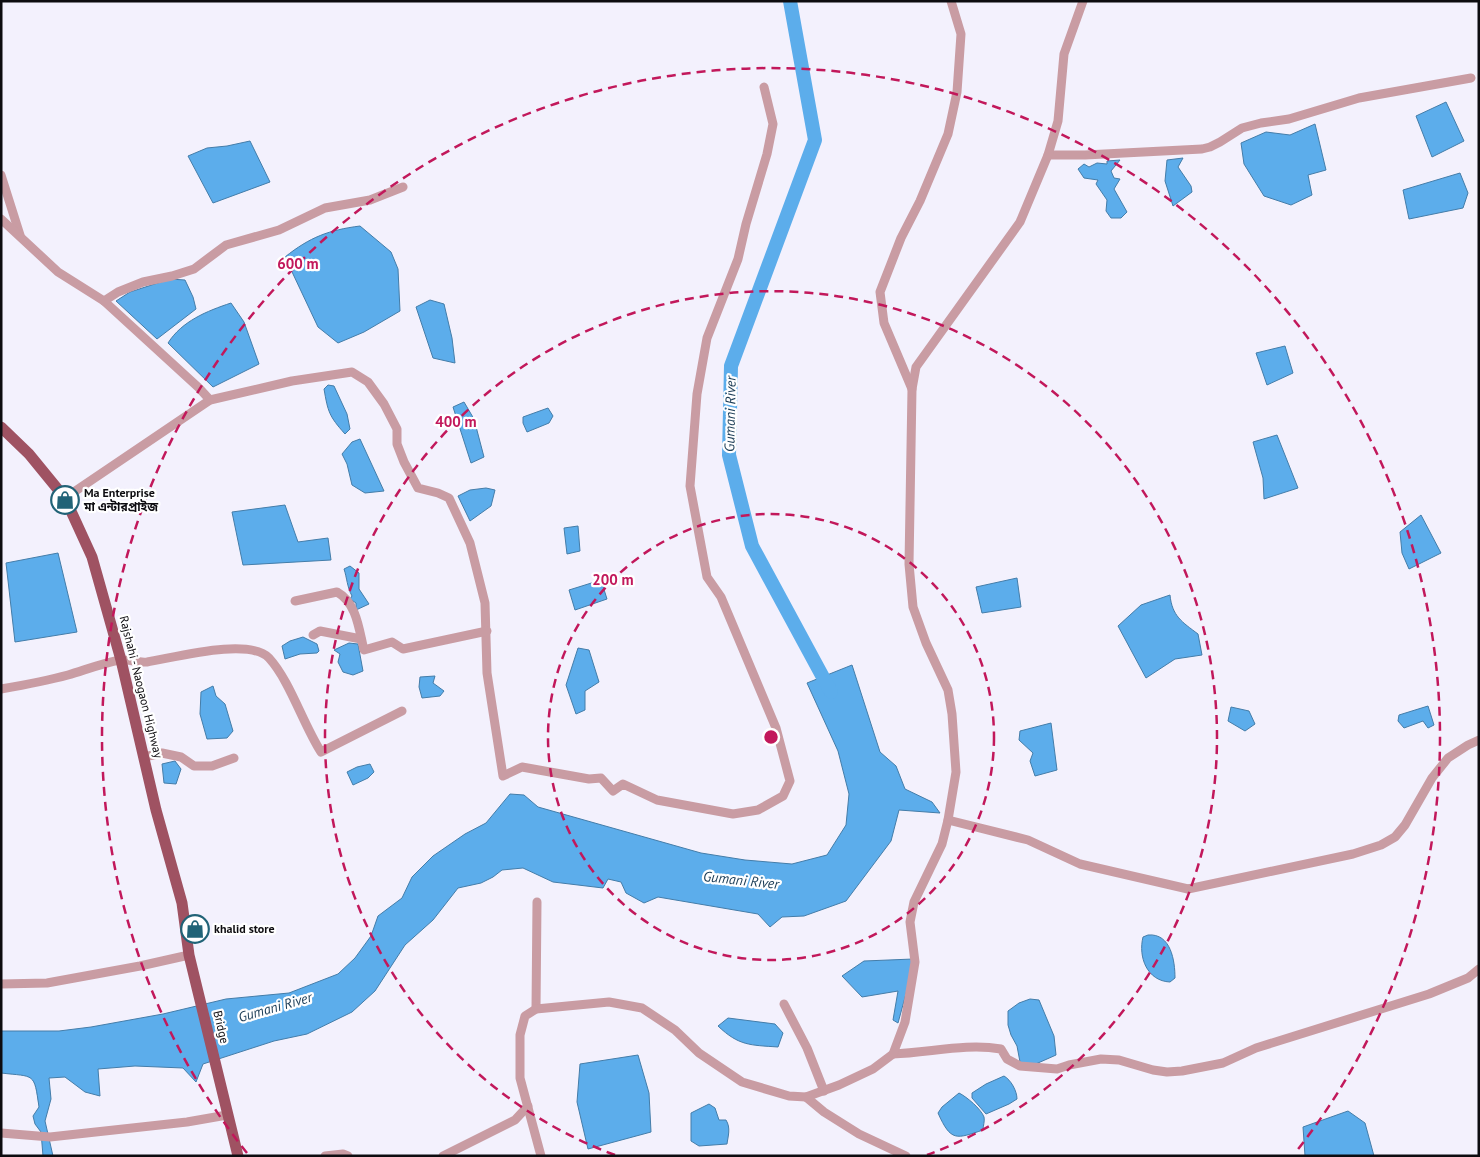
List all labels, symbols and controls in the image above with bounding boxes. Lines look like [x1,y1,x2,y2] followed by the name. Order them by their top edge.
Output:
[277,254,319,273] text: 600 m
[720,374,740,452] water label: Gumani River
[435,412,477,431] text: 400 m
[50,485,80,515] shop icon: Ma Enterprise মা এন্টারপ্রাইজ
[83,485,158,514] place label: Ma Enterprise মা এন্টারপ্রাইজ
[592,570,634,589] text: 200 m
[117,614,167,760] street label: Rajshahi - Naogaon Highway
[762,728,780,746] centre of rings
[702,867,781,893] water label: Gumani River
[180,914,210,944] shop icon: khalid store
[214,921,275,936] place label: khalid store
[236,987,315,1026] water label: Gumani River
[210,1009,233,1045] street label: Bridge

